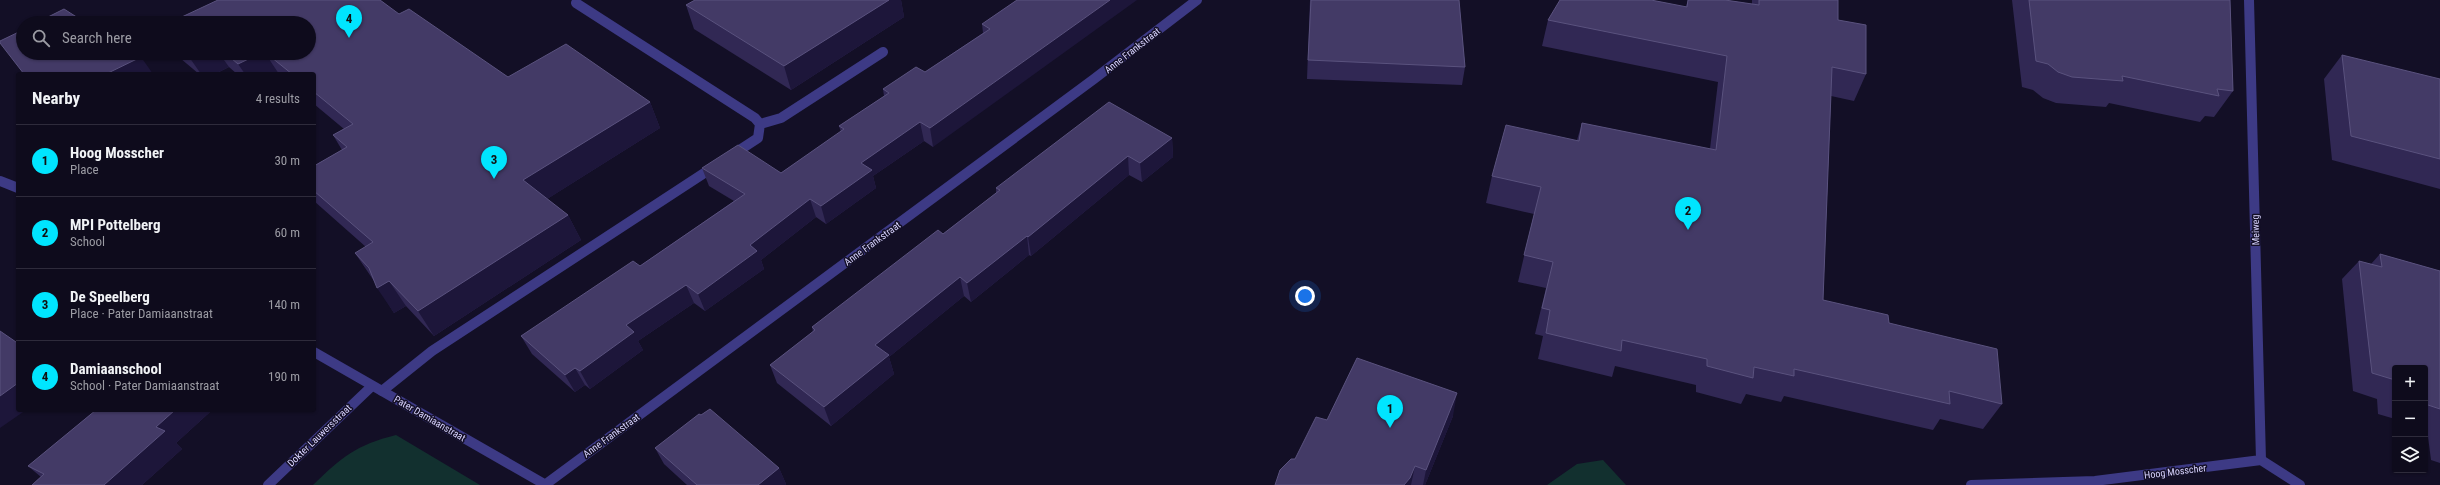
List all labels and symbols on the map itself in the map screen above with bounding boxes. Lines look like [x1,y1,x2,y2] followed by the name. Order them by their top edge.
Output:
[336,5,362,38] pin: 4
[1103,25,1162,75] street label: Anne Frankstraat
[481,146,507,179] pin: 3
[1675,197,1701,230] pin: 2
[2250,215,2261,245] street label: Meiweg
[842,219,903,268] street label: Anne Frankstraat
[1295,286,1315,306] your location
[392,393,468,443] street label: Pater Damiaanstraat
[1377,395,1403,428] pin: 1
[285,402,354,469] street label: Dokter Lauwersstraat
[581,411,642,460] street label: Anne Frankstraat
[2143,462,2207,481] street label: Hoog Mosscher

